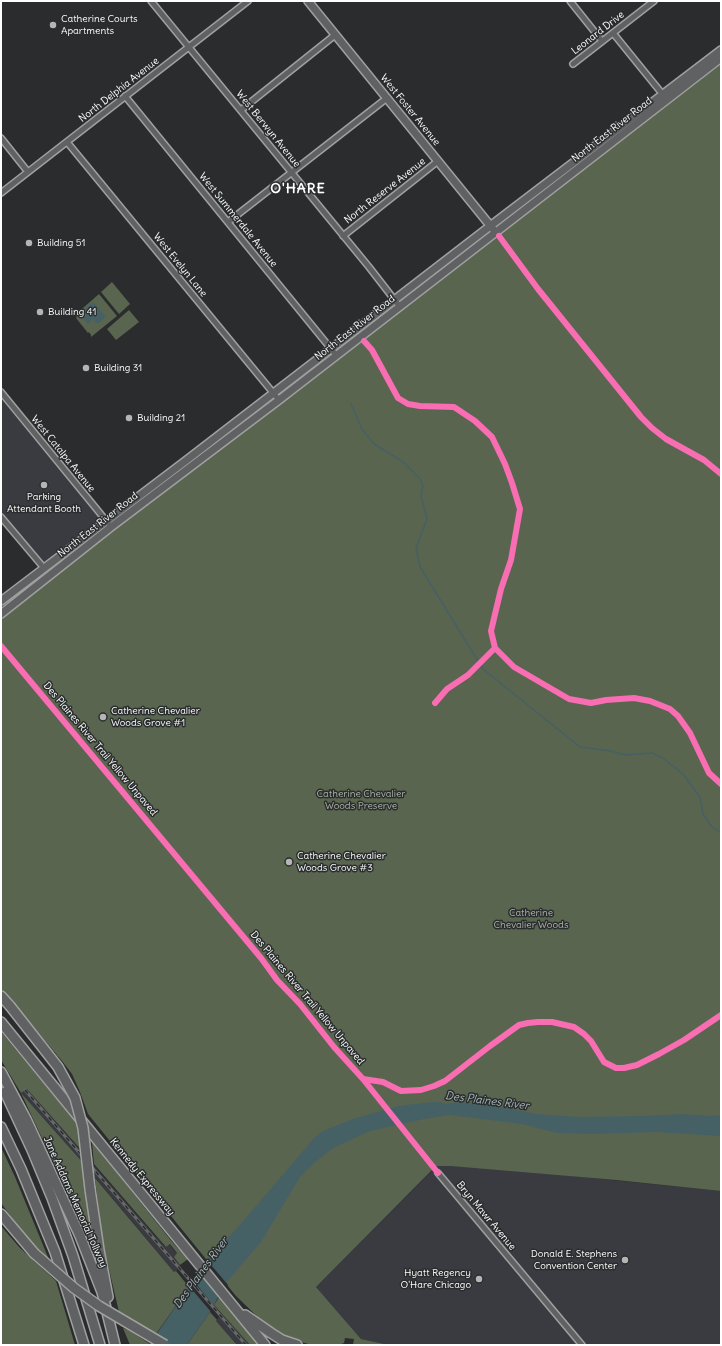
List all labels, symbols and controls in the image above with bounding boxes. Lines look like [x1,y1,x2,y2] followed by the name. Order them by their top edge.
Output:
[569,9,627,57] street label: Leonard Drive
[61,13,138,36] place label: Catherine Courts Apartments
[48,20,58,30] marker: Catherine Courts Apartments
[77,55,161,125] street label: North Delphia Avenue
[378,72,442,148] street label: West Foster Avenue
[233,88,303,170] street label: West Berwyn Avenue
[569,95,655,165] street label: North East River Road
[342,156,428,226] street label: North Reserve Avenue
[196,170,280,270] street label: West Summerdale Avenue
[270,181,326,197] district label: O'HARE
[151,231,209,299] street label: West Evelyn Lane
[37,237,85,249] place label: Building 51
[24,238,34,248] marker: Building 51
[312,293,398,363] street label: North East River Road
[48,306,96,318] place label: Building 41
[35,307,45,317] marker: Building 41
[94,362,142,374] place label: Building 31
[81,363,91,373] marker: Building 31
[137,412,185,424] place label: Building 21
[28,413,98,495] street label: West Catalpa Avenue
[124,413,134,423] marker: Building 21
[39,480,49,490] marker: Parking Attendant Booth
[55,490,141,560] street label: North East River Road
[7,491,81,514] place label: Parking Attendant Booth
[41,680,159,818] street label: Des Plaines River Trail Yellow Unpaved
[111,705,200,728] place label: Catherine Chevalier Woods Grove #1
[98,712,108,722] marker: Catherine Chevalier Woods Grove #1
[317,788,405,812] park label: Catherine Chevalier Woods Preserve
[297,850,386,874] place label: Catherine Chevalier Woods Grove #3
[284,857,294,867] marker: Catherine Chevalier Woods Grove #3
[494,907,568,930] park label: Catherine Chevalier Woods
[248,929,366,1067] street label: Des Plaines River Trail Yellow Unpaved
[444,1089,530,1113] water label: Des Plaines River
[41,1135,109,1269] street label: Jane Addams Memorial Tollway
[107,1136,177,1218] street label: Kennedy Expressway
[454,1179,518,1253] street label: Bryn Mawr Avenue
[171,1235,231,1311] water label: Des Plaines River
[531,1248,617,1272] place label: Donald E. Stephens Convention Center
[620,1255,630,1265] marker: Donald E. Stephens Convention Center
[400,1267,471,1290] place label: Hyatt Regency O'Hare Chicago
[474,1274,484,1284] marker: Hyatt Regency O'Hare Chicago

